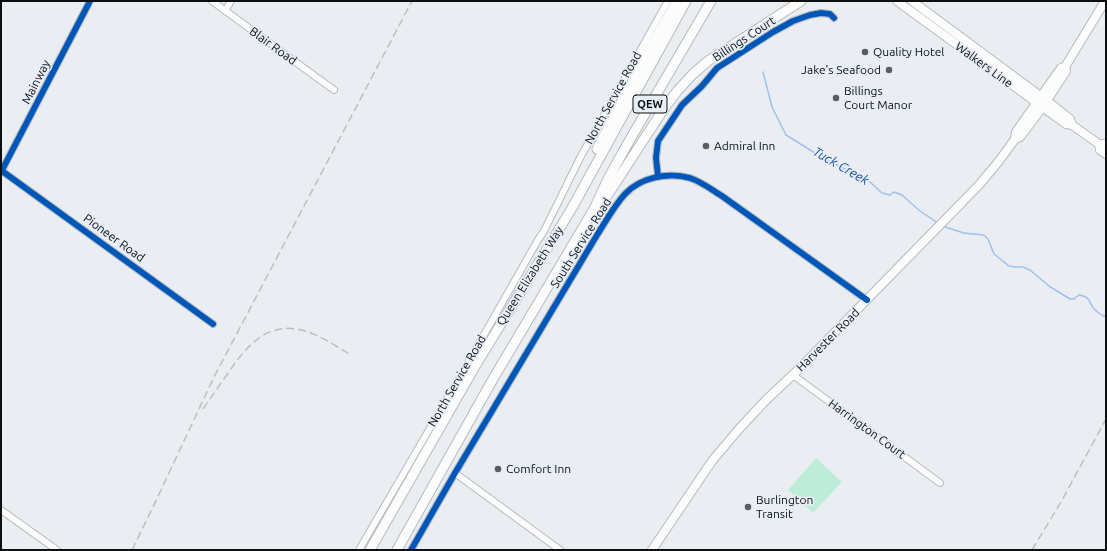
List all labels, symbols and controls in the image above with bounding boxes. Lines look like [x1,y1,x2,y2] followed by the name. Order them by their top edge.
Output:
[710,13,778,65] street label: Billings Court
[247,24,299,68] street label: Blair Road
[952,39,1016,91] street label: Walkers Line
[873,45,944,59] place label: Quality Hotel
[860,47,870,57] marker: Quality Hotel
[582,49,644,147] street label: North Service Road
[19,58,53,106] street label: Mainway
[801,63,881,77] place label: Jake's Seafood
[884,65,894,75] marker: Jake's Seafood
[844,84,912,112] place label: Billings Court Manor
[831,93,841,103] marker: Billings Court Manor
[633,95,667,113] road number: QEW
[714,139,775,153] place label: Admiral Inn
[701,141,711,151] marker: Admiral Inn
[810,144,872,188] water label: Tuck Creek
[547,195,615,291] street label: South Service Road
[81,211,147,265] street label: Pioneer Road
[494,224,566,328] street label: Queen Elizabeth Way
[793,305,863,375] street label: Harvester Road
[425,333,489,429] street label: North Service Road
[826,396,908,462] street label: Harrington Court
[506,462,571,476] place label: Comfort Inn
[493,464,503,474] marker: Comfort Inn
[756,493,813,521] place label: Burlington Transit
[743,502,753,512] marker: Burlington Transit

